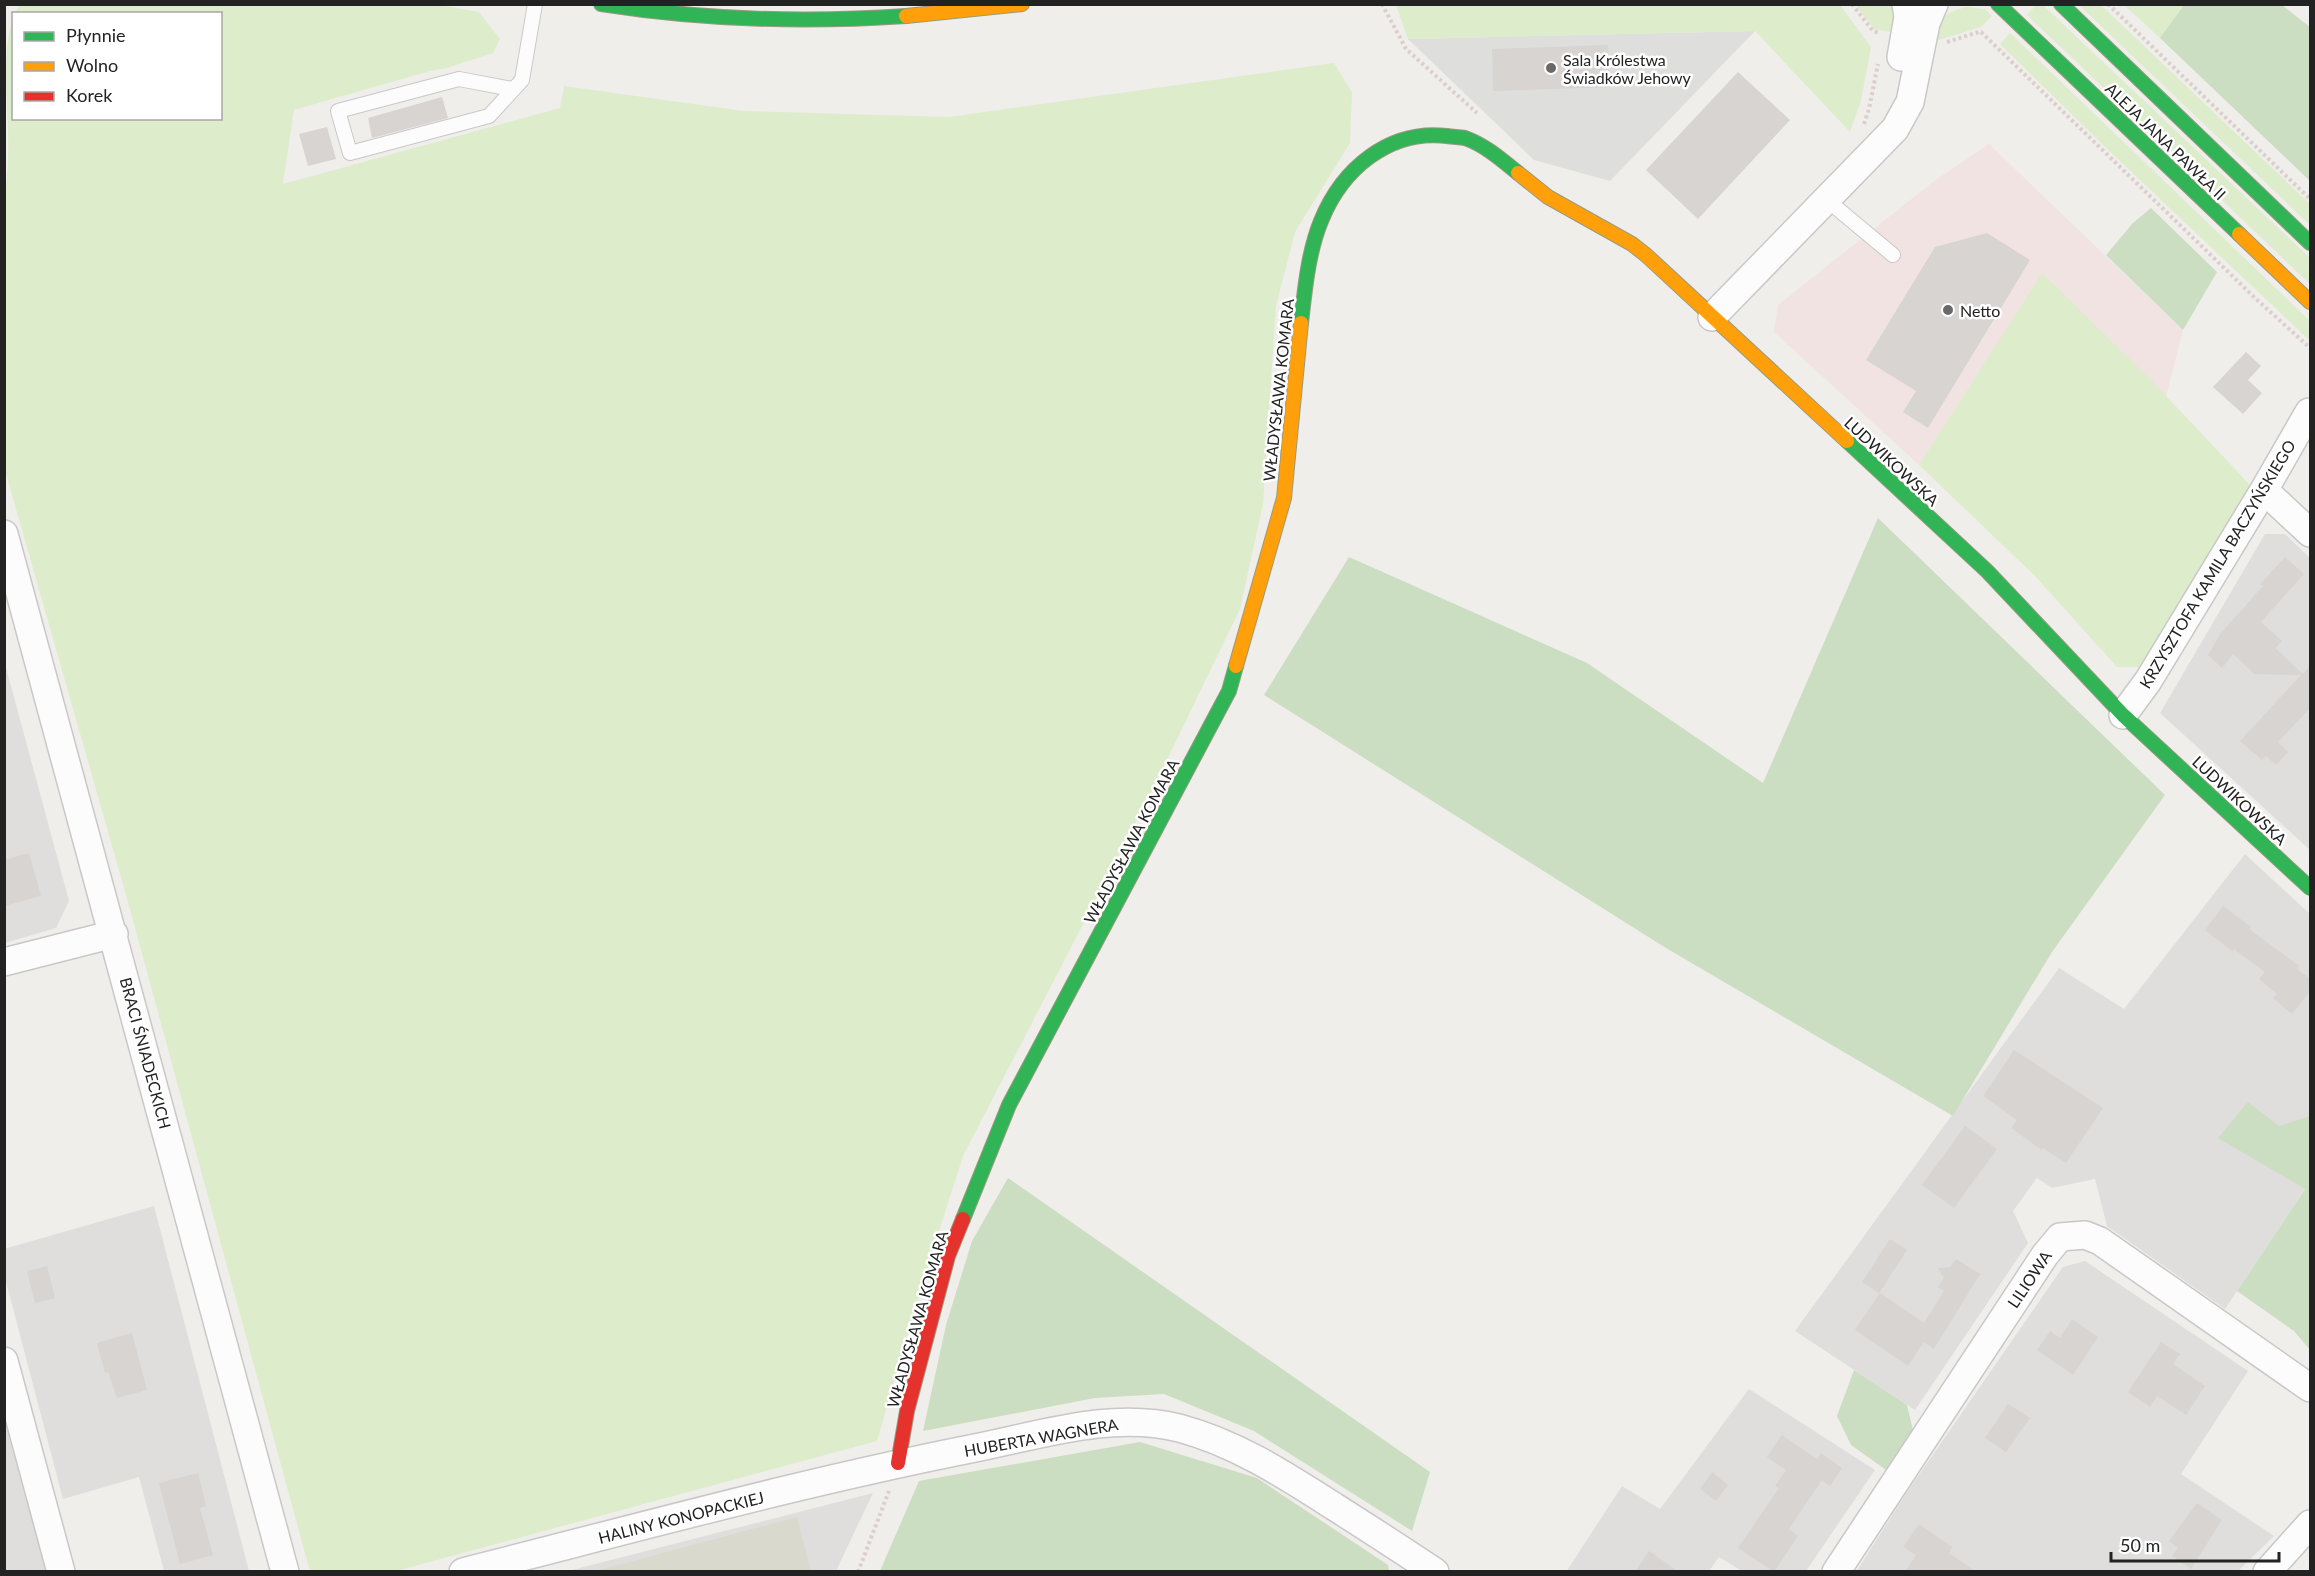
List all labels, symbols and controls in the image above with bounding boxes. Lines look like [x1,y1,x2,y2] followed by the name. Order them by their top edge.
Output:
[12,12,222,120] legend
[66,24,126,46] text: Płynnie
[1563,50,1692,87] place label: Sala Królestwa Świadków Jehowy
[66,54,118,76] text: Wolno
[1544,61,1558,75] marker: Sala Królestwa Świadków Jehowy
[2102,79,2230,203] street label: ALEJA JANA PAWŁA II
[66,84,113,106] text: Korek
[1259,298,1297,482] street label: WŁADYSŁAWA KOMARA
[1960,301,2000,320] place label: Netto
[1941,303,1955,317] marker: Netto
[1841,413,1943,510] street label: LUDWIKOWSKA
[2135,436,2299,692] street label: KRZYSZTOFA KAMILA BACZYŃSKIEGO
[2189,752,2291,849] street label: LUDWIKOWSKA
[1079,755,1183,927] street label: WŁADYSŁAWA KOMARA
[117,975,175,1131] street label: BRACI ŚNIADECKICH
[883,1228,951,1410] street label: WŁADYSŁAWA KOMARA
[2003,1247,2055,1311] street label: LILIOWA
[962,1414,1120,1460] street label: HUBERTA WAGNERA
[596,1487,766,1547] street label: HALINY KONOPACKIEJ
[2111,1525,2279,1563] scale bar
[2120,1534,2160,1556] text: 50 m

